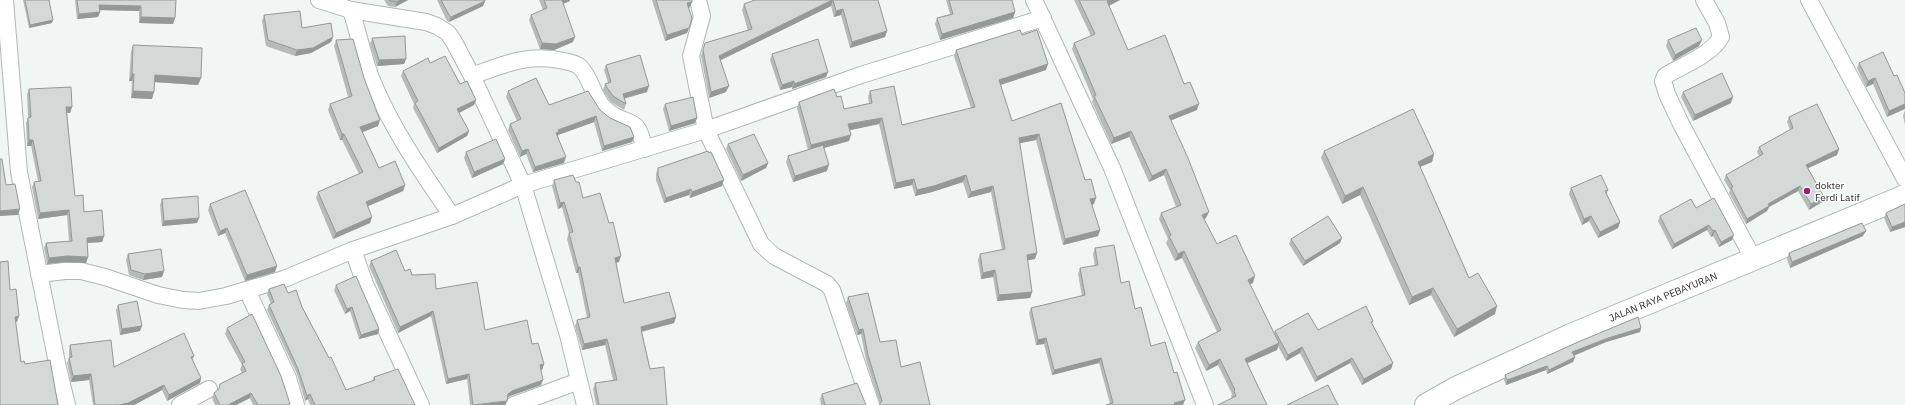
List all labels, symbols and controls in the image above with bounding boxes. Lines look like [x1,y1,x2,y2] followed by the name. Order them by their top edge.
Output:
[1815,179,1860,204] place label: dokter Ferdi Latif
[1802,186,1812,196] marker: dokter Ferdi Latif
[1607,269,1719,325] street label: JALAN RAYA PEBAYURAN

